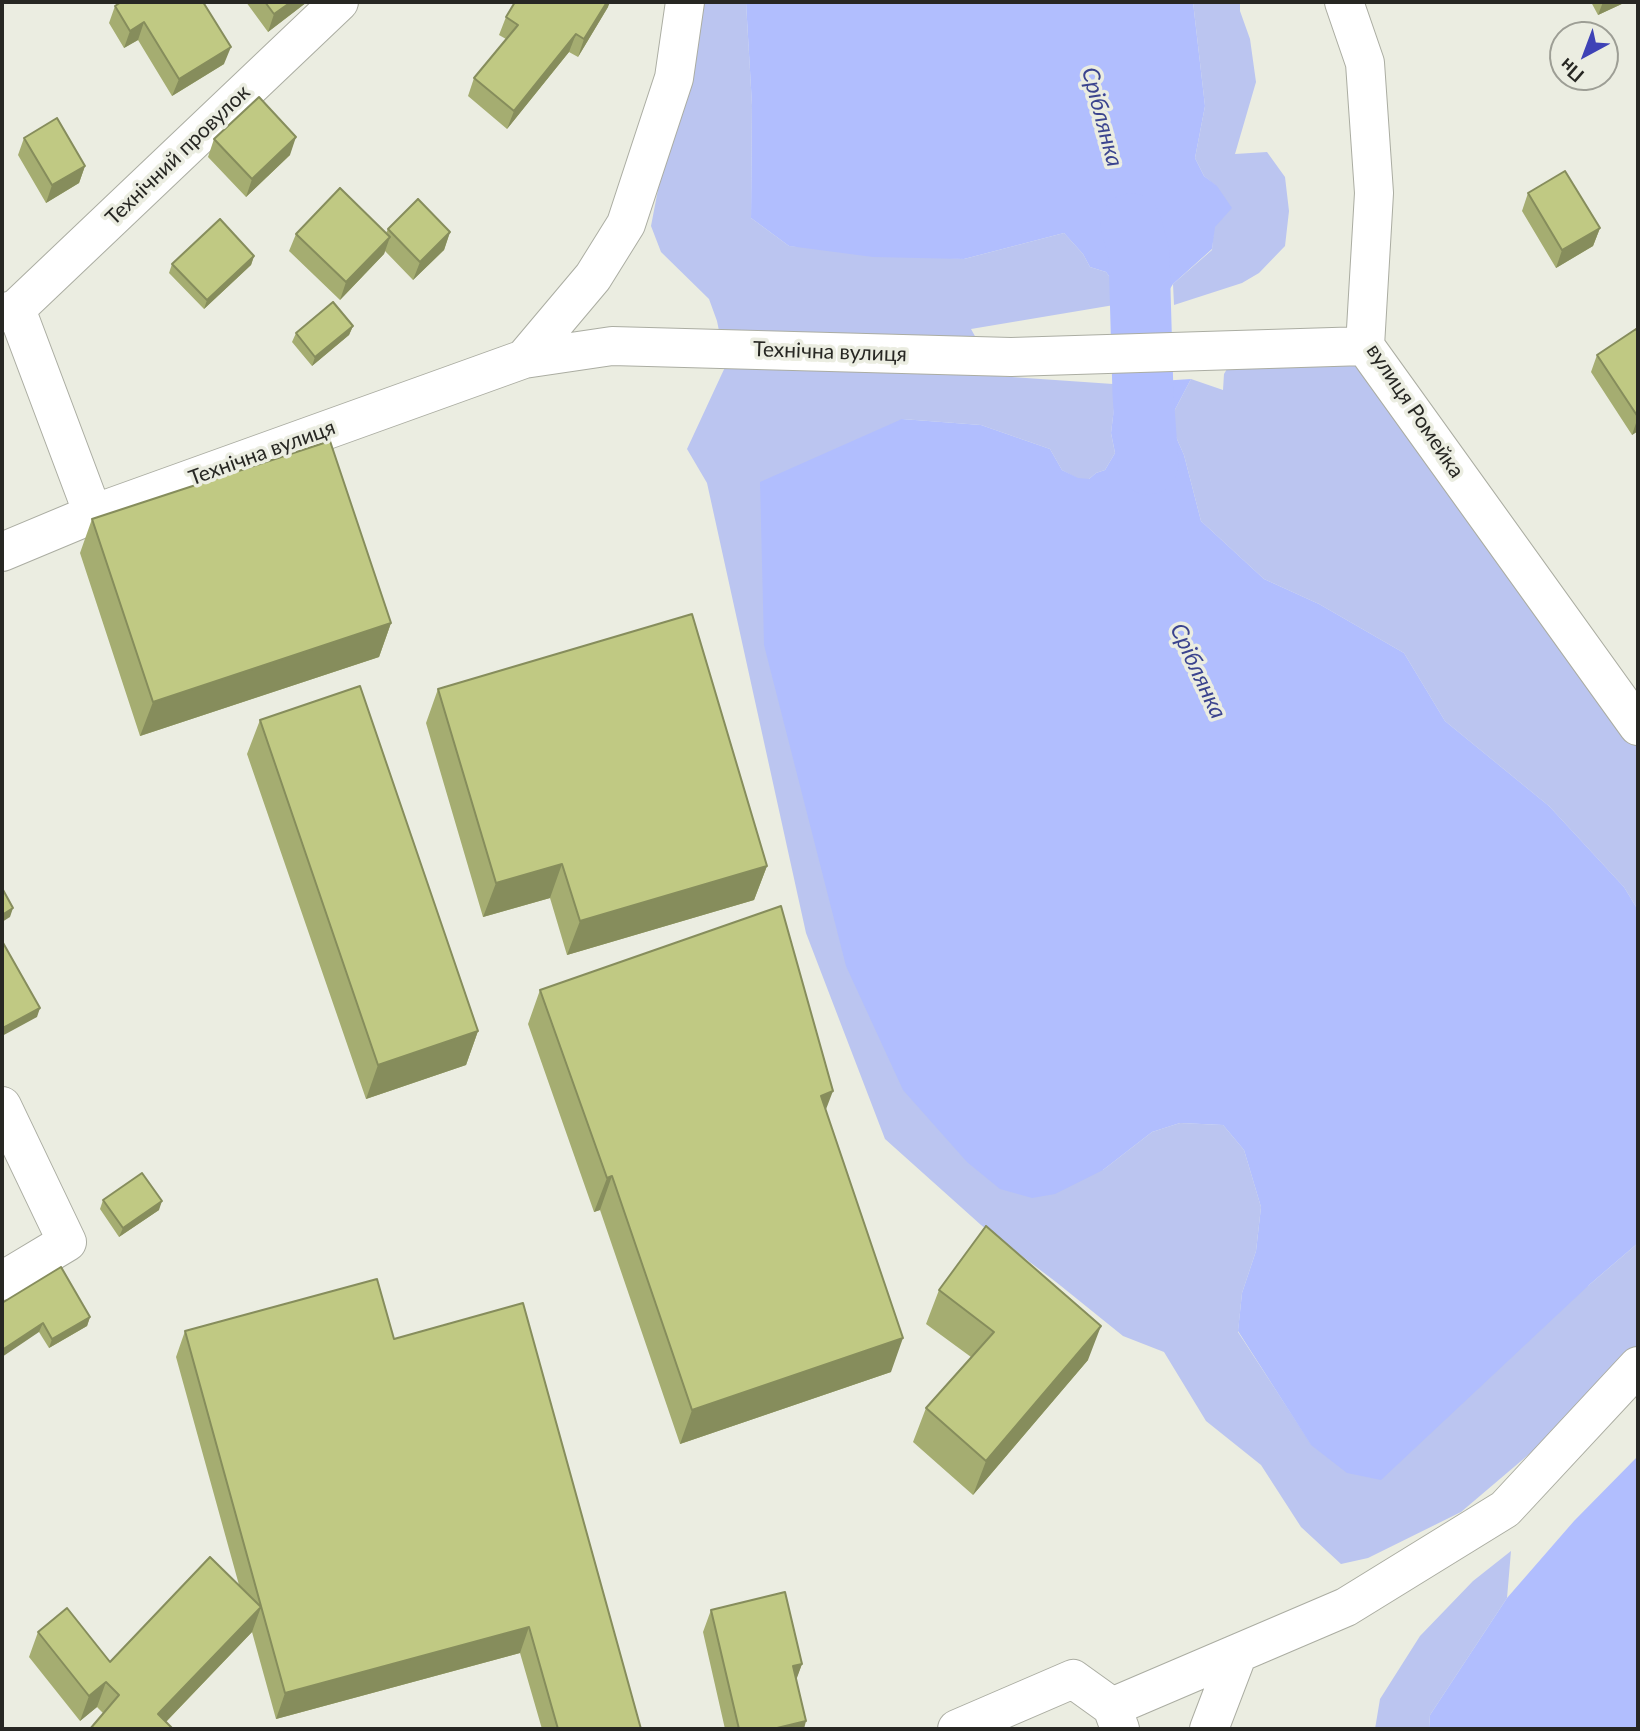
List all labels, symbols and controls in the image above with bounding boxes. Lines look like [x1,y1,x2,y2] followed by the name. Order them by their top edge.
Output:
[1549,21,1619,91] north arrow
[1554,54,1588,88] text: Пн
[1075,64,1129,170] water label: Сріблянка
[101,80,255,230] street label: Технічний провулок
[753,337,907,367] street label: Технічна вулиця
[1361,339,1469,483] street label: вулиця Ромейка
[185,415,339,491] street label: Технічна вулиця
[1164,619,1232,723] water label: Сріблянка

